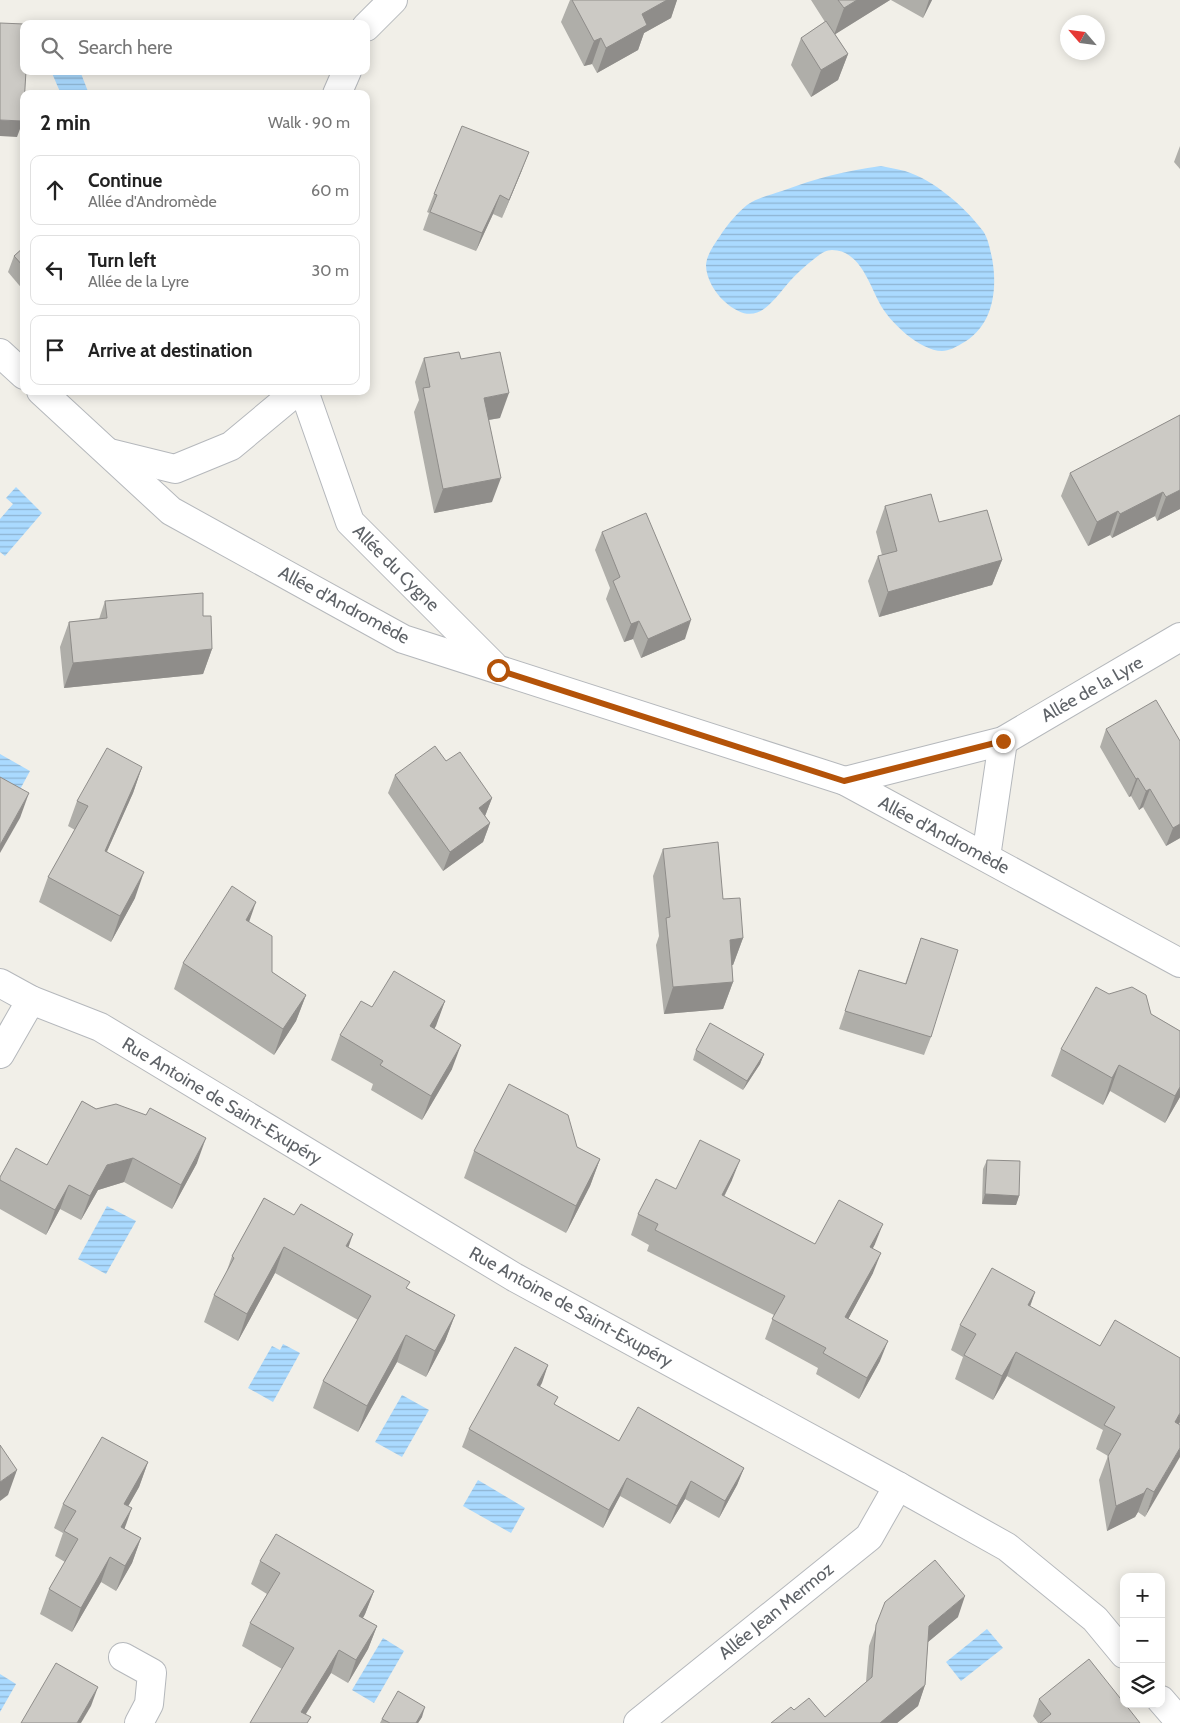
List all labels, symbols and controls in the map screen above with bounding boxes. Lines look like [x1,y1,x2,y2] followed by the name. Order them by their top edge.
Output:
[1060,15,1105,60] north arrow
[20,20,370,75] search box
[38,34,66,62] icon: search
[78,36,172,59] text: Search here
[40,110,91,135] text: 2 min
[268,113,350,132] text: Walk · 90 m
[88,169,162,192] text: Continue
[41,176,69,204] icon: ahead
[311,181,349,200] text: 60 m
[88,192,217,211] text: Allée d'Andromède
[88,249,156,272] text: Turn left
[41,256,69,284] icon: left
[312,261,349,280] text: 30 m
[88,272,189,291] text: Allée de la Lyre
[41,336,69,364] icon: arrive
[88,339,252,362] text: Arrive at destination
[348,520,444,616] street label: Allée du Cygne
[275,561,413,649] street label: Allée d'Andromède
[1037,651,1147,727] street label: Allée de la Lyre
[487,659,510,682] route start
[992,730,1015,753] route end
[875,791,1013,879] street label: Allée d'Andromède
[118,1033,326,1169] street label: Rue Antoine de Saint-Exupéry
[465,1242,677,1372] street label: Rue Antoine de Saint-Exupéry
[714,1558,838,1664] street label: Allée Jean Mermoz
[1120,1573,1165,1708] map controls
[1120,1573,1165,1618] button: +
[1120,1618,1165,1663] button: −
[1120,1663,1165,1708] button: layers

